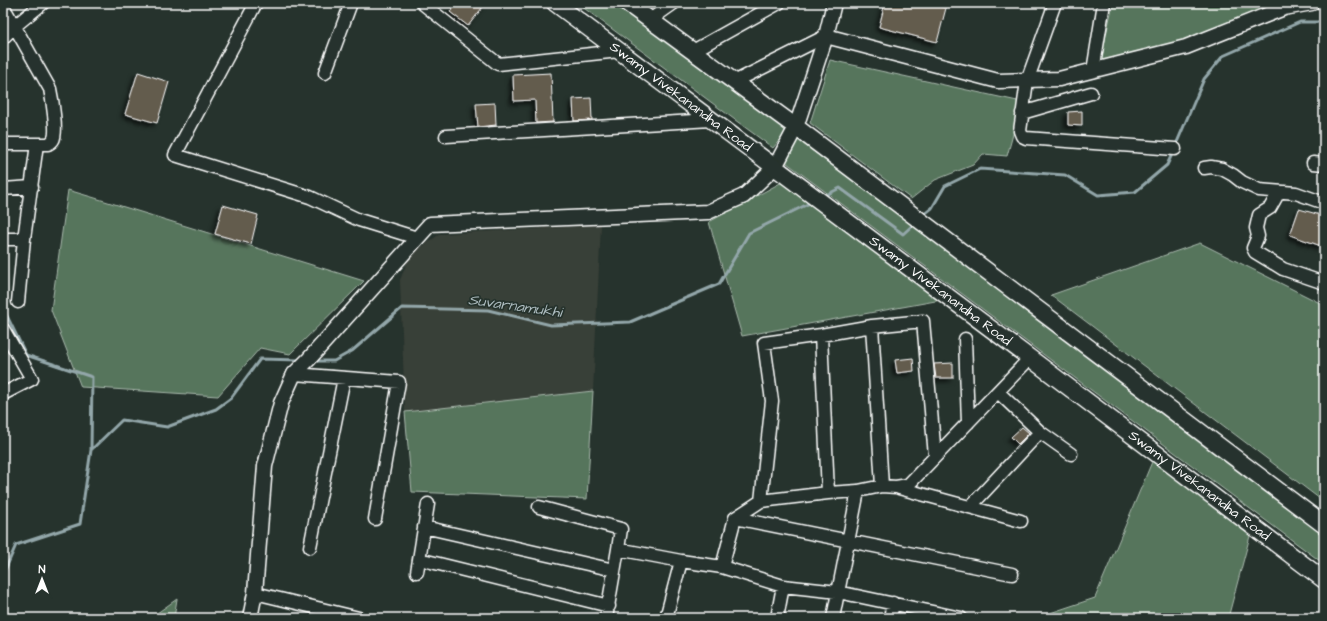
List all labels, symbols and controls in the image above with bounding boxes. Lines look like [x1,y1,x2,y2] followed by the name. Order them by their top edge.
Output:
[605,37,756,157] street label: Swamy Vivekanandha Road
[865,231,1016,351] street label: Swamy Vivekanandha Road
[467,289,565,323] water label: Suvarnamukhi
[1124,426,1274,546] street label: Swamy Vivekanandha Road
[22,559,62,599] north arrow
[39,562,46,577] text: N

